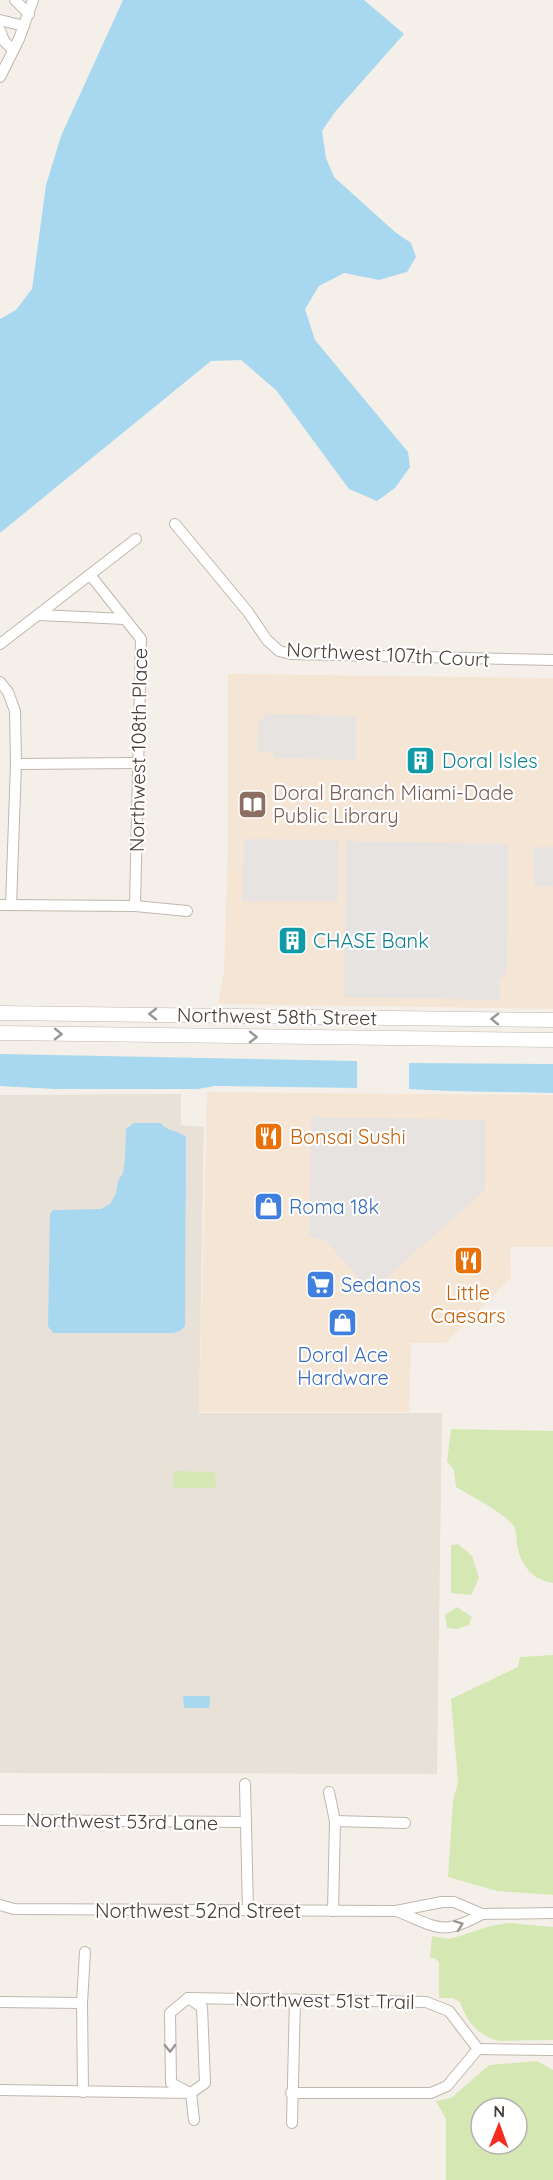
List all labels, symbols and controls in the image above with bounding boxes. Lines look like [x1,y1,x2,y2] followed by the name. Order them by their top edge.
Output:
[286,636,490,672] street label: Northwest 107th Court
[124,648,152,852] street label: Northwest 108th Place
[405,744,437,776] building icon: Doral Isles
[442,748,538,773] place label: Doral Isles
[273,780,514,828] place label: Doral Branch Miami-Dade Public Library
[236,788,268,820] library icon: Doral Branch Miami-Dade Public Library
[276,924,308,956] building icon: CHASE Bank
[313,928,429,953] place label: CHASE Bank
[177,1002,378,1030] street label: Northwest 58th Street
[148,1008,157,1020] one-way arrow
[490,1013,499,1026] one-way arrow
[54,1028,63,1040] one-way arrow
[249,1031,258,1043] one-way arrow
[253,1120,285,1152] restaurant icon: Bonsai Sushi
[290,1124,406,1149] place label: Bonsai Sushi
[252,1190,284,1222] shop icon: Roma 18k
[289,1194,379,1219] place label: Roma 18k
[452,1245,484,1277] restaurant icon: Little Caesars
[304,1268,336,1300] supermarket icon: Sedanos
[341,1272,421,1297] place label: Sedanos
[430,1280,506,1328] place label: Little Caesars
[327,1307,359,1339] shop icon: Doral Ace Hardware
[297,1342,389,1390] place label: Doral Ace Hardware
[26,1807,218,1835] street label: Northwest 53rd Lane
[95,1898,301,1923] street label: Northwest 52nd Street
[454,1919,464,1932] one-way arrow
[235,1986,415,2014] street label: Northwest 51st Trail
[164,2043,176,2052] one-way arrow
[469,2096,529,2156] north arrow
[493,2101,505,2121] text: N

